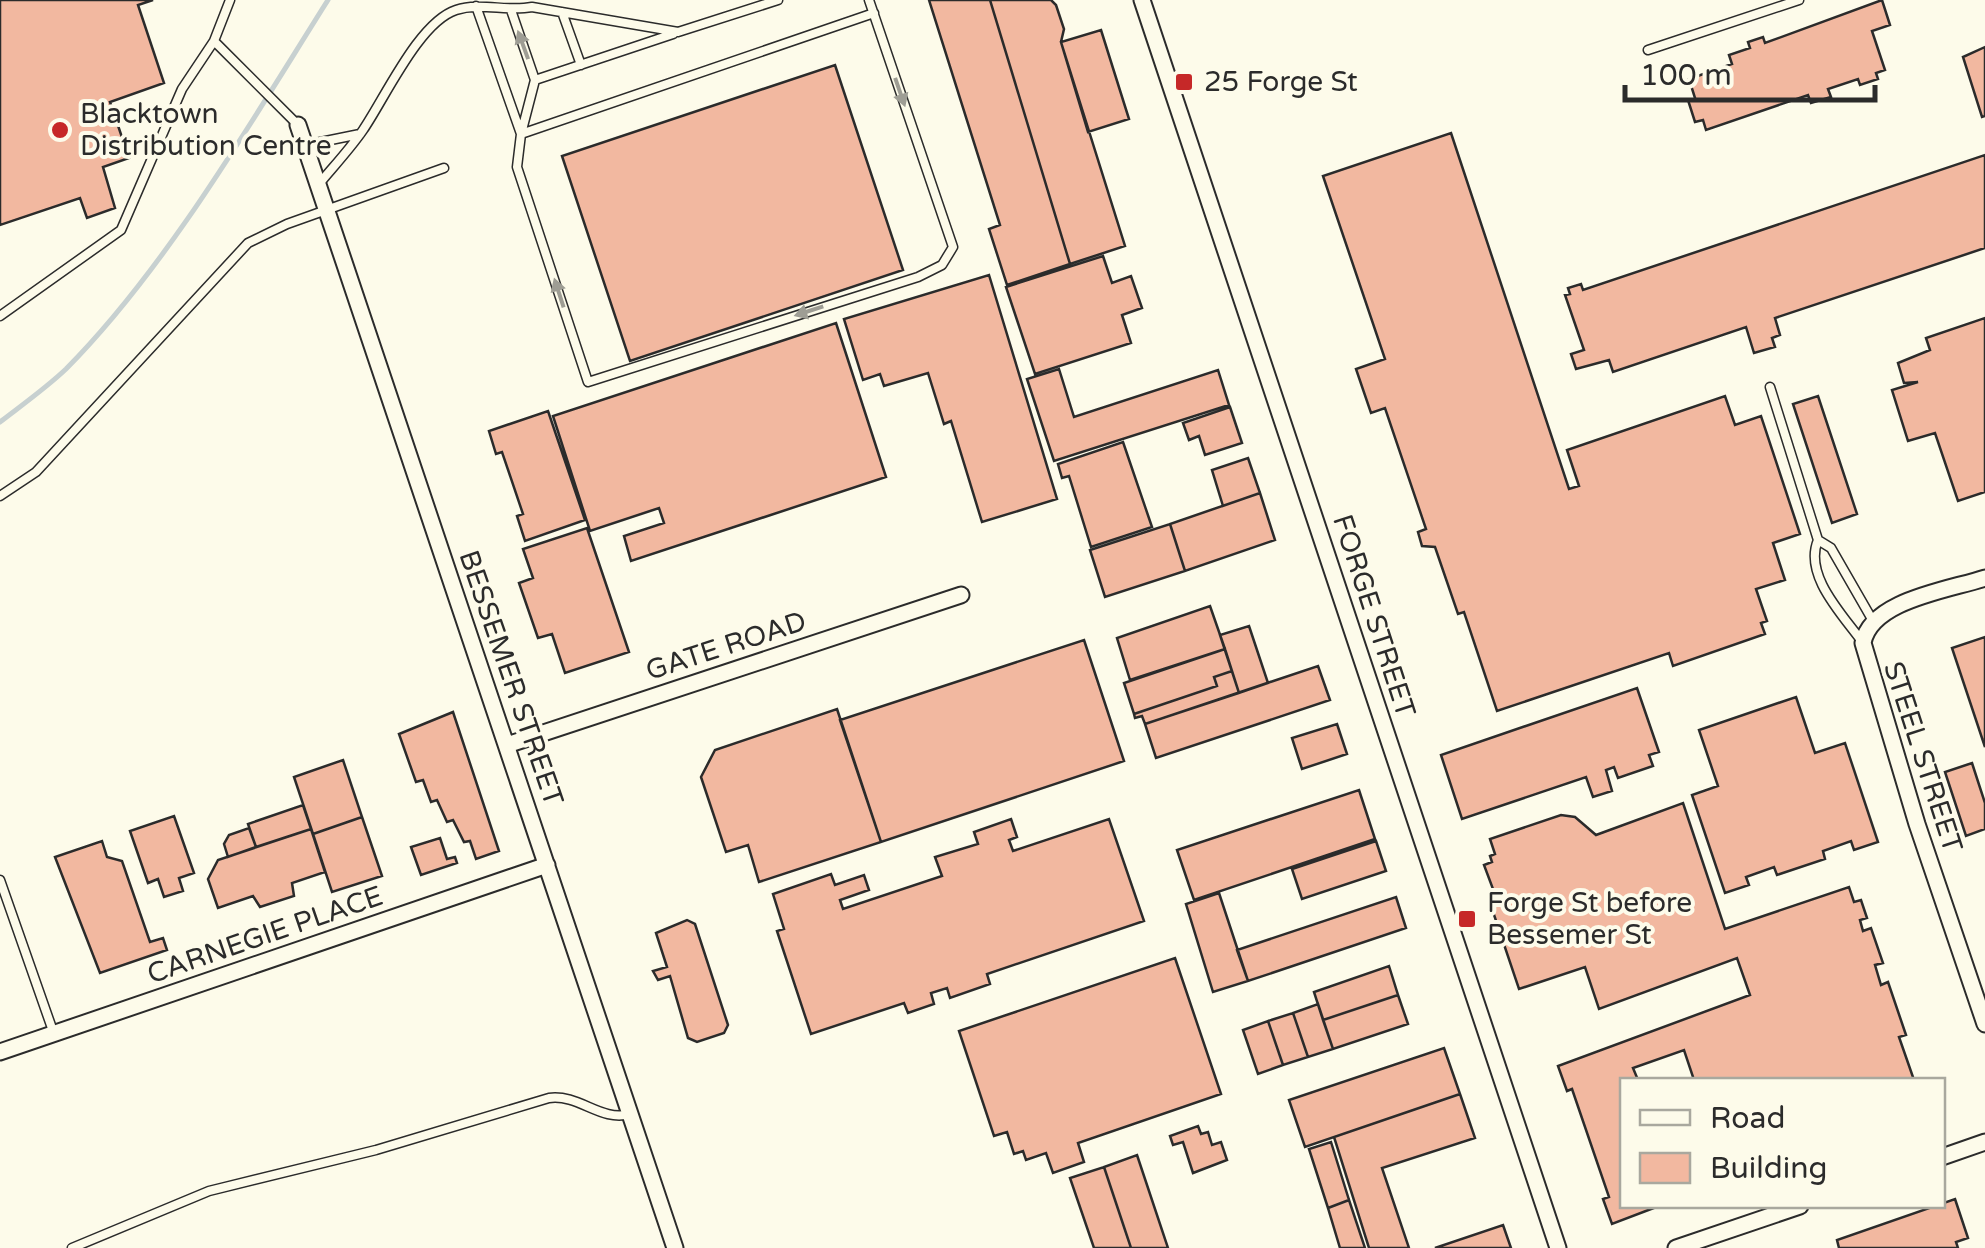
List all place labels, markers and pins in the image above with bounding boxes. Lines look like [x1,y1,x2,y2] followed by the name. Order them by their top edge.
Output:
[1204,65,1358,99] place label: 25 Forge St
[1173,71,1195,93] marker: 25 Forge St
[80,97,332,163] place label: Blacktown Distribution Centre
[49,119,71,141] marker: Blacktown Distribution Centre
[1487,886,1692,952] place label: Forge St before Bessemer St
[1456,908,1478,930] marker: Forge St before Bessemer St

